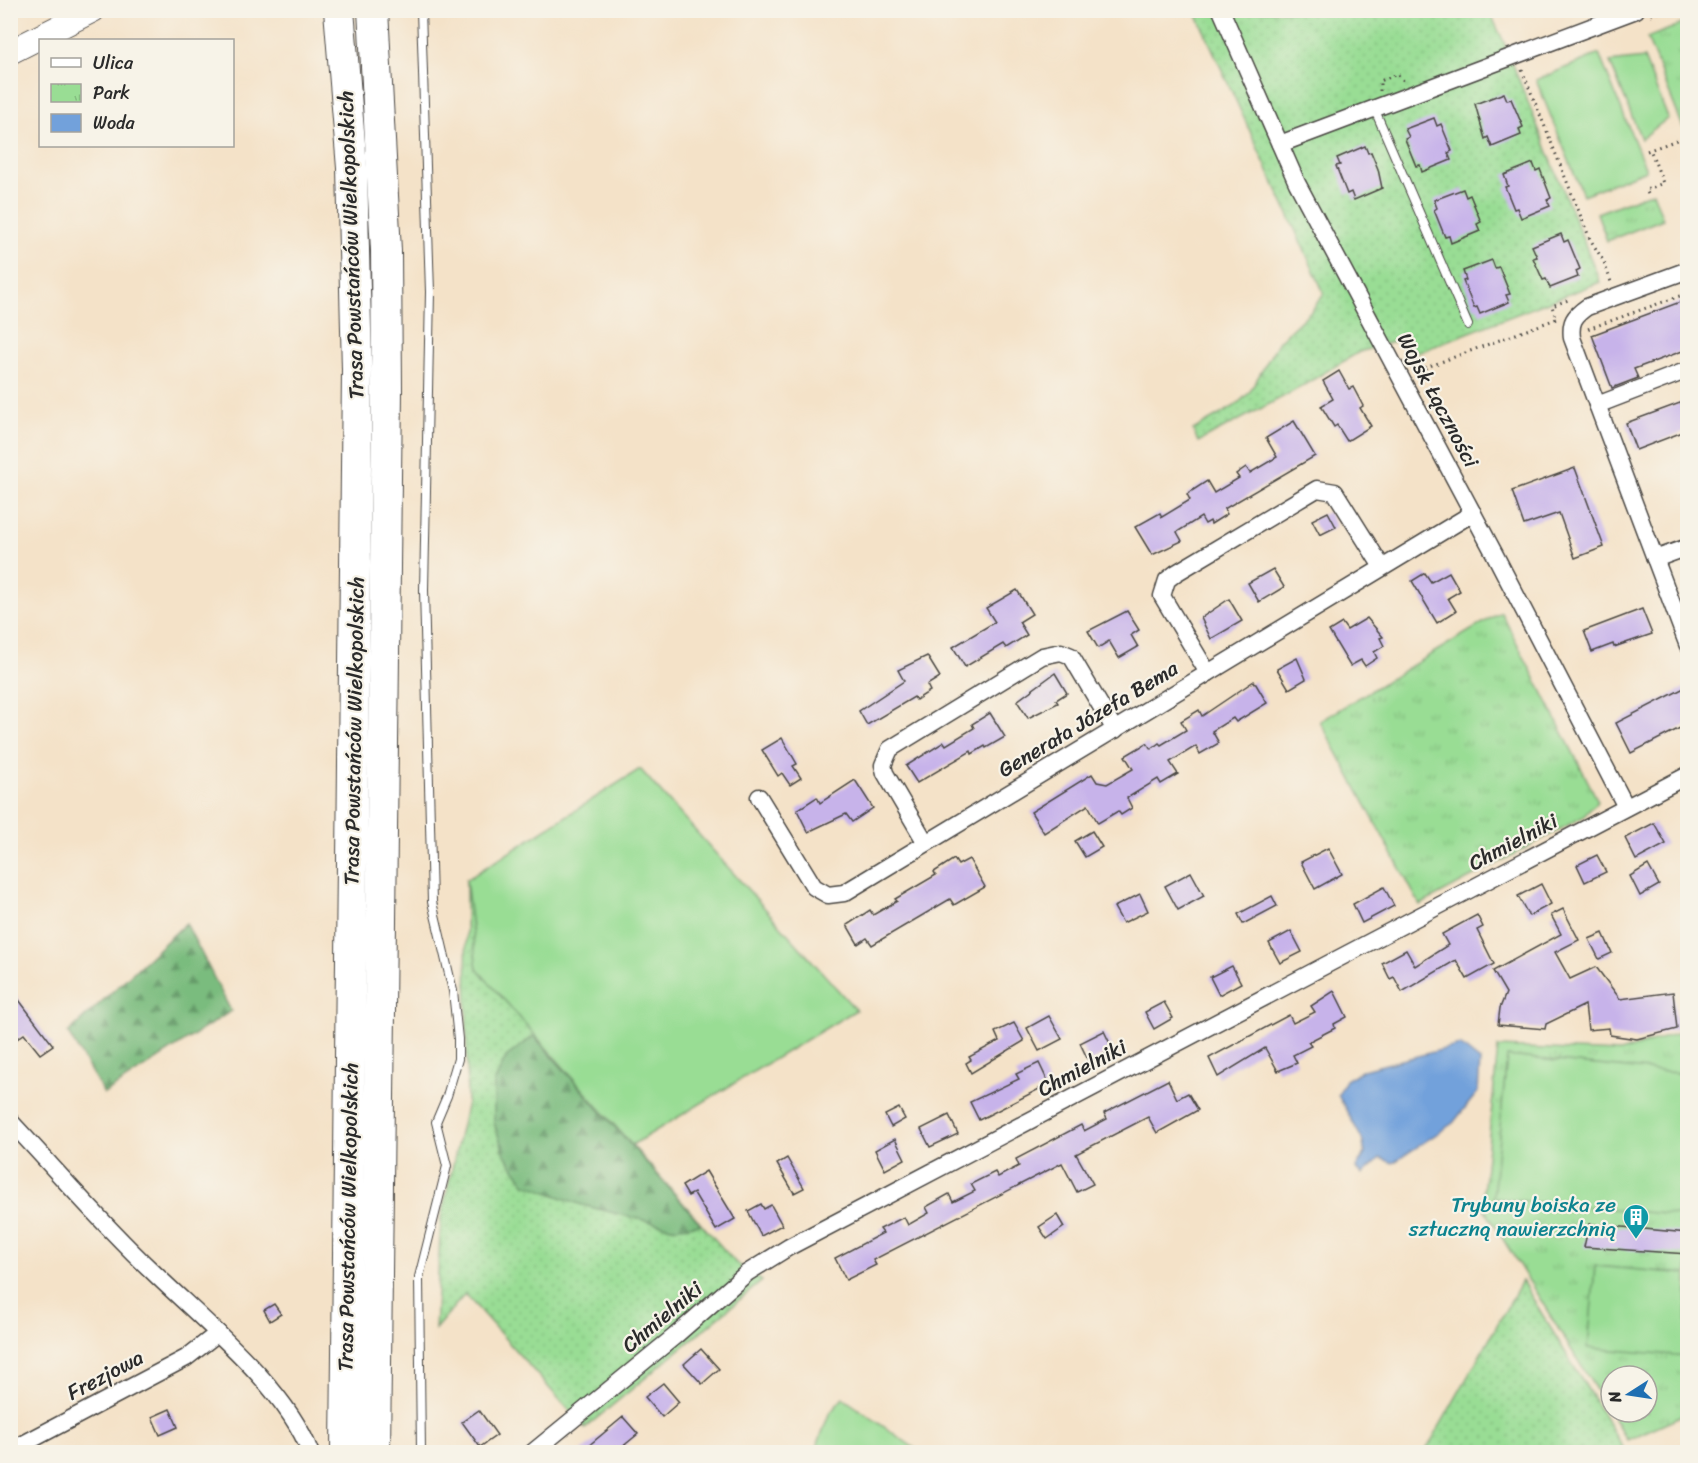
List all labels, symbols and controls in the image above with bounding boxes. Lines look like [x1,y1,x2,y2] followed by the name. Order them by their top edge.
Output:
[39,39,234,147] legend
[93,47,134,79] text: Ulica
[93,77,130,109] text: Park
[327,90,375,400] street label: Trasa Powstańców Wielkopolskich
[93,107,136,139] text: Woda
[1386,325,1490,476] street label: Wojsk Łączności
[332,576,376,886] street label: Trasa Powstańców Wielkopolskich
[990,650,1186,788] street label: Generała Józefa Bema
[1461,802,1566,882] street label: Chmielniki
[1030,1028,1135,1108] street label: Chmielniki
[326,1062,370,1372] street label: Trasa Powstańców Wielkopolskich
[1408,1186,1616,1248] place label: Trybuny boiska ze sztuczną nawierzchnią
[1621,1202,1651,1240] building icon: Trybuny boiska ze sztuczną nawierzchnią
[613,1271,712,1363] street label: Chmielniki
[60,1339,151,1411] street label: Frezjowa
[1599,1364,1659,1424] north arrow
[1599,1388,1630,1406] text: N

